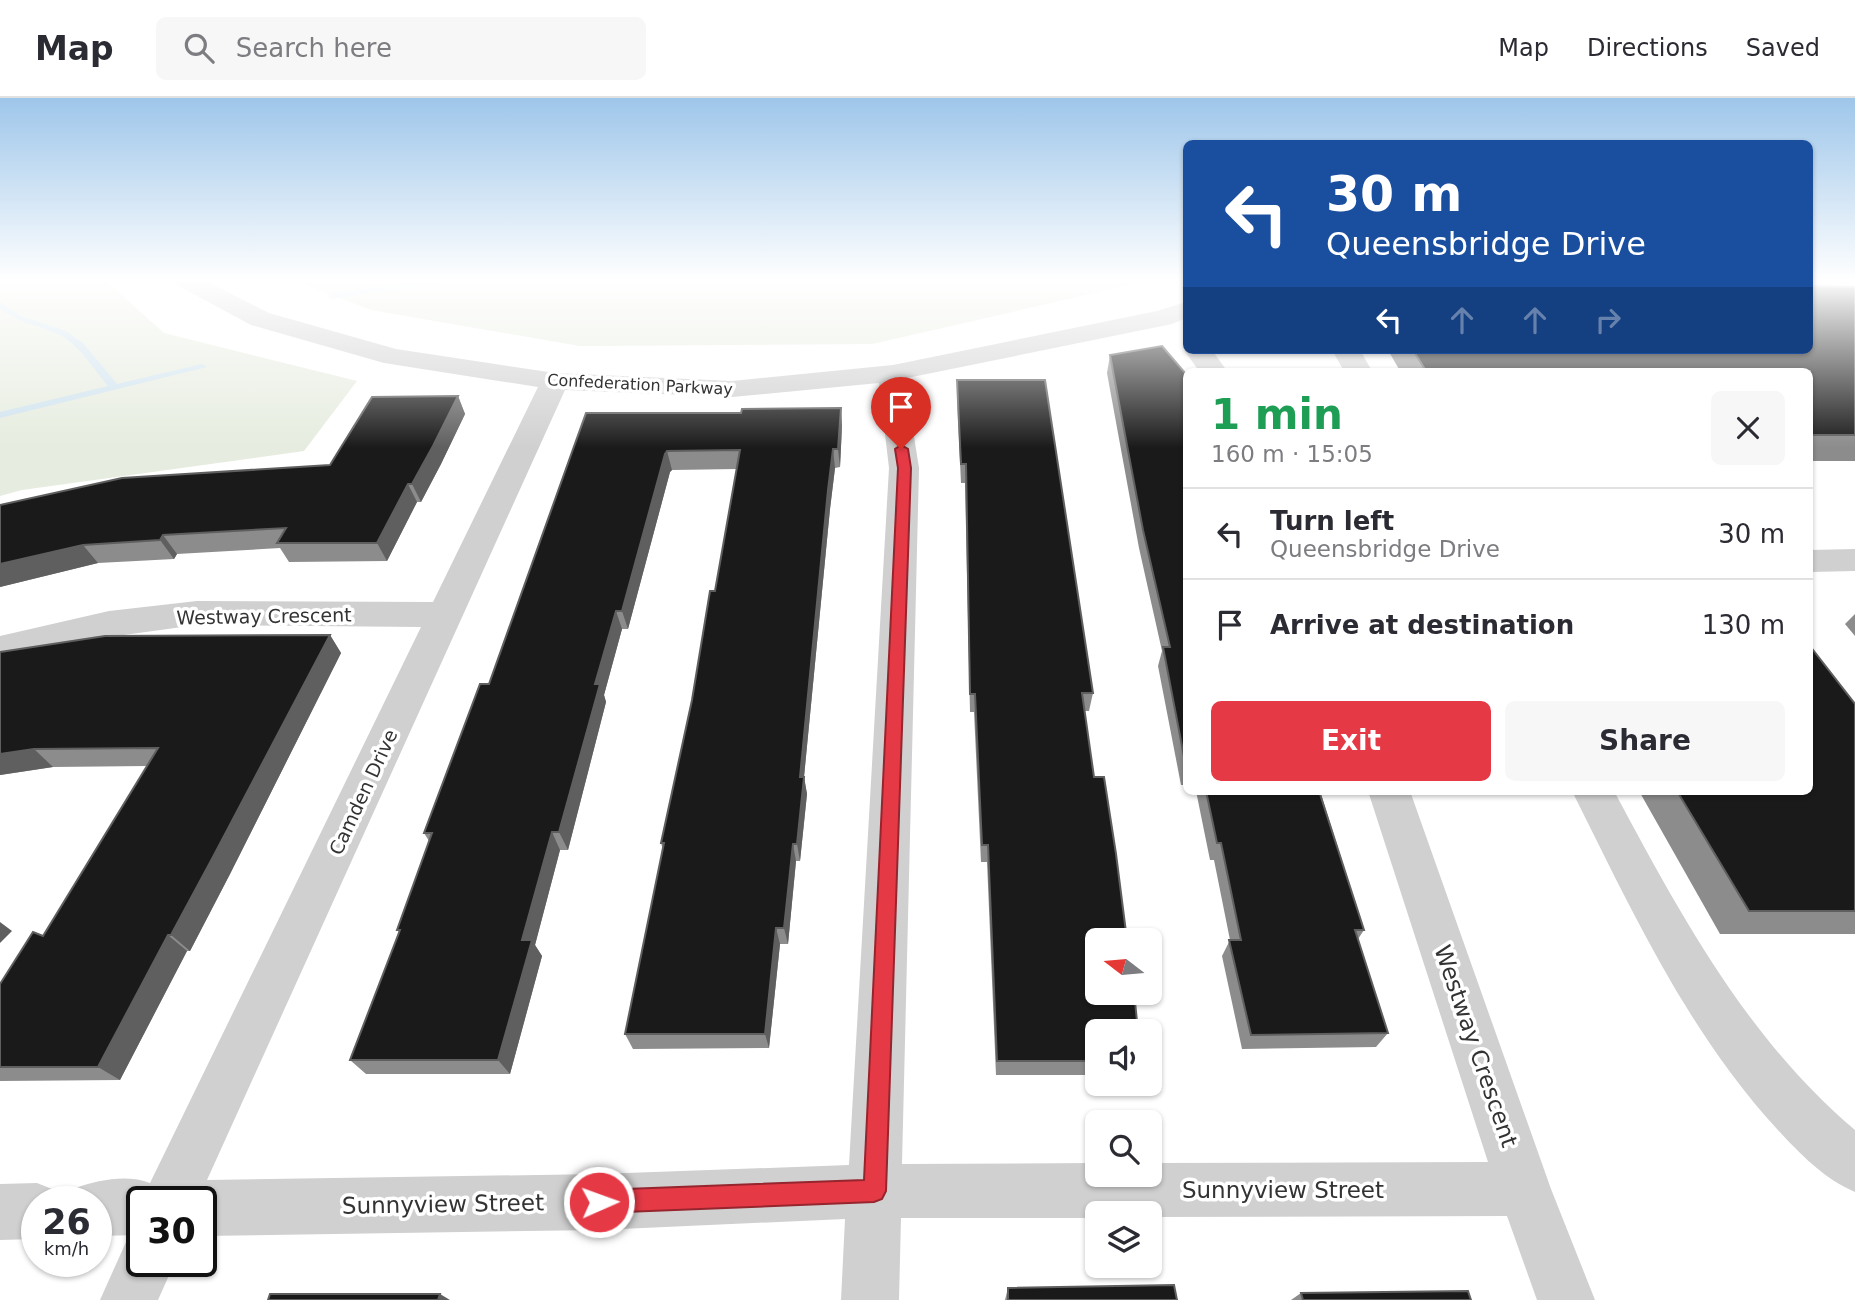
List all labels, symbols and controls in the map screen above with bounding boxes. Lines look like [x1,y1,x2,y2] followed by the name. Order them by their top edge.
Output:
[156,17,646,80] search box
[35,29,114,68] text: Map
[180,29,218,67] icon: search
[236,33,392,63] text: Search here
[1498,34,1549,62] text: Map
[1587,34,1708,62] text: Directions
[1746,34,1820,62] text: Saved
[1326,166,1462,223] text: 30 m
[1211,168,1302,259] icon: left
[1326,225,1646,263] text: Queensbridge Drive
[1370,301,1408,339] icon: left
[1443,301,1481,339] icon: ahead
[1516,301,1554,339] icon: ahead
[1589,301,1627,339] icon: right
[547,370,733,399] street label: Confederation Parkway
[871,377,931,449] pin
[882,388,920,426] icon: arrive
[1211,390,1343,439] text: 1 min
[1711,391,1785,465] button: close
[1211,441,1373,467] text: 160 m · 15:05
[1270,506,1394,536] text: Turn left
[1211,515,1249,553] icon: left
[1718,519,1785,549] text: 30 m
[1270,536,1500,562] text: Queensbridge Drive
[176,603,352,629] street label: Westway Crescent
[1211,606,1249,644] icon: arrive
[1270,610,1574,640] text: Arrive at destination
[1702,610,1785,640] text: 130 m
[1211,701,1491,781] button: Exit
[1505,701,1785,781] button: Share
[324,726,402,858] street label: Camden Drive
[1085,928,1162,1004] north arrow
[1085,928,1162,1278] map controls
[1429,942,1523,1150] street label: Westway Crescent
[1085,1019,1162,1096] button: sound
[1085,1110,1162,1187] button: search
[562,1165,636,1239] position arrow
[1182,1177,1384,1203] street label: Sunnyview Street
[126,1186,217,1277] speed limit sign: 30
[342,1189,544,1219] street label: Sunnyview Street
[1085,1201,1162,1278] button: layers
[42,1202,91,1242] text: 26
[44,1238,89,1259] text: km/h

